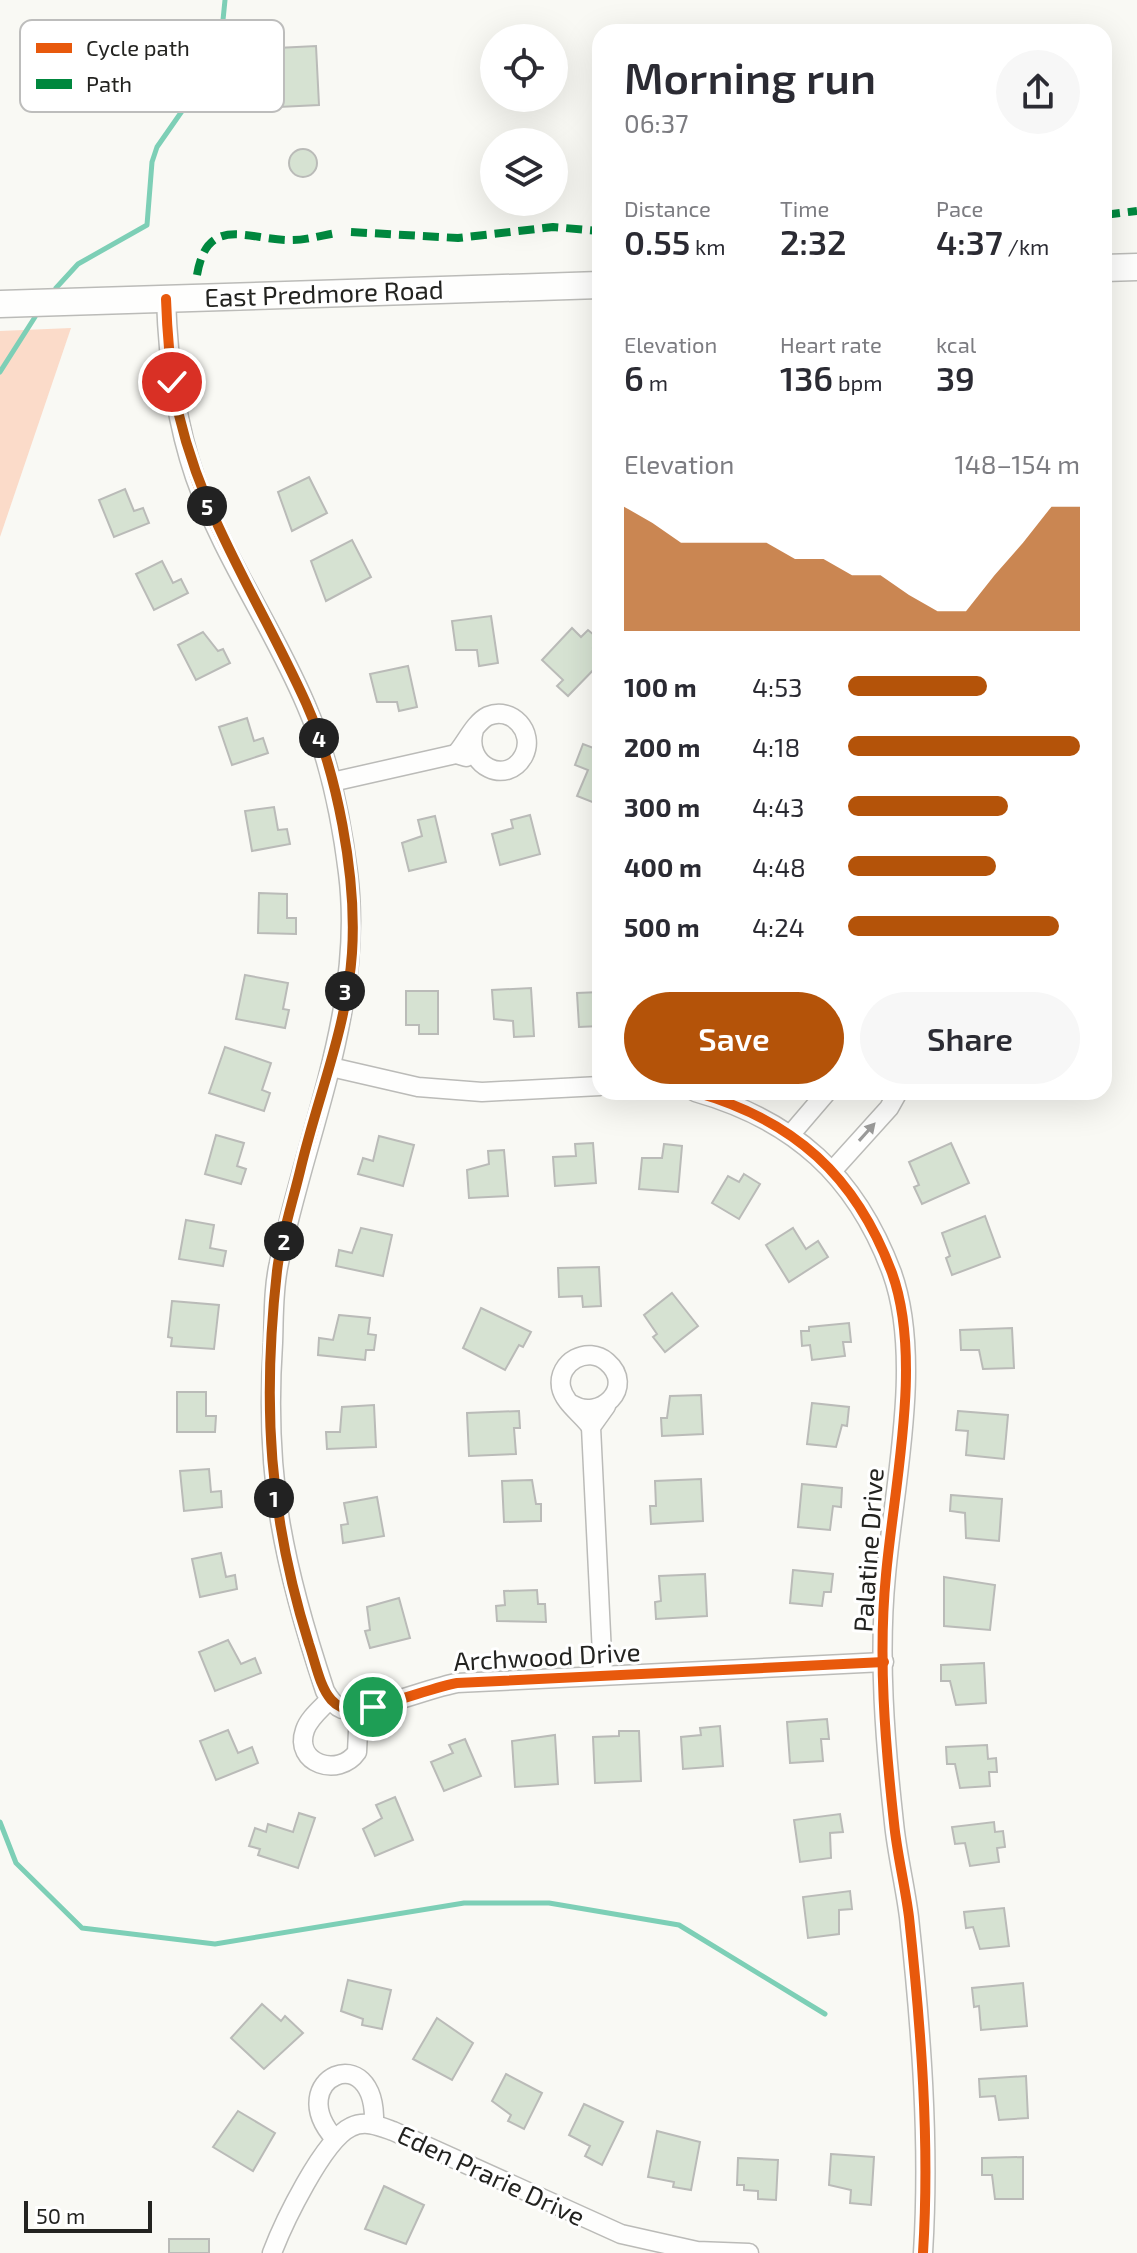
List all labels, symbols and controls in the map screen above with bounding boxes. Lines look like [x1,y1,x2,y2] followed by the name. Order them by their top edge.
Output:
[20,20,284,112] legend
[480,24,568,216] map controls
[480,24,568,112] button: locate
[86,34,190,60] text: Cycle path
[624,50,876,103] text: Morning run
[996,50,1080,134] button: share
[86,70,132,96] text: Path
[624,107,688,138] text: 06:37
[480,128,568,216] button: layers
[624,195,711,221] text: Distance
[780,195,829,221] text: Time
[936,195,983,221] text: Pace
[624,221,690,262] text: 0.55
[780,221,847,262] text: 2:32
[936,221,1003,262] text: 4:37
[690,233,726,259] text: km
[1003,233,1049,259] text: /km
[204,273,444,312] street label: East Predmore Road
[624,331,717,357] text: Elevation
[780,331,882,357] text: Heart rate
[936,331,976,357] text: kcal
[138,348,206,416] pin
[624,357,644,398] text: 6
[780,357,833,398] text: 136
[936,357,975,398] text: 39
[150,360,194,404] icon: check
[644,369,668,395] text: m
[833,369,883,395] text: bpm
[624,448,734,479] text: Elevation
[954,448,1080,479] text: 148–154 m
[187,486,227,526] pin: 5
[201,493,213,519] text: 5
[624,671,697,702] text: 100 m
[752,671,803,702] text: 4:53
[299,718,339,758] pin: 4
[312,725,326,751] text: 4
[624,731,700,762] text: 200 m
[752,731,800,762] text: 4:18
[624,791,700,822] text: 300 m
[752,791,805,822] text: 4:43
[624,851,702,882] text: 400 m
[752,851,806,882] text: 4:48
[624,911,700,942] text: 500 m
[752,911,805,942] text: 4:24
[325,971,365,1011] pin: 3
[339,978,351,1004] text: 3
[624,992,844,1084] button: Save
[860,992,1080,1084] button: Share
[857,1123,875,1142] one-way arrow
[264,1221,304,1261] pin: 2
[278,1228,290,1254] text: 2
[846,1467,889,1633] street label: Palatine Drive
[254,1478,294,1518] pin: 1
[269,1485,279,1511] text: 1
[453,1635,641,1676] street label: Archwood Drive
[339,1673,407,1741] pin
[351,1685,395,1729] icon: arrive
[393,2118,590,2232] street label: Eden Prarie Drive
[24,2197,152,2233] scale bar
[36,2202,85,2228] text: 50 m

